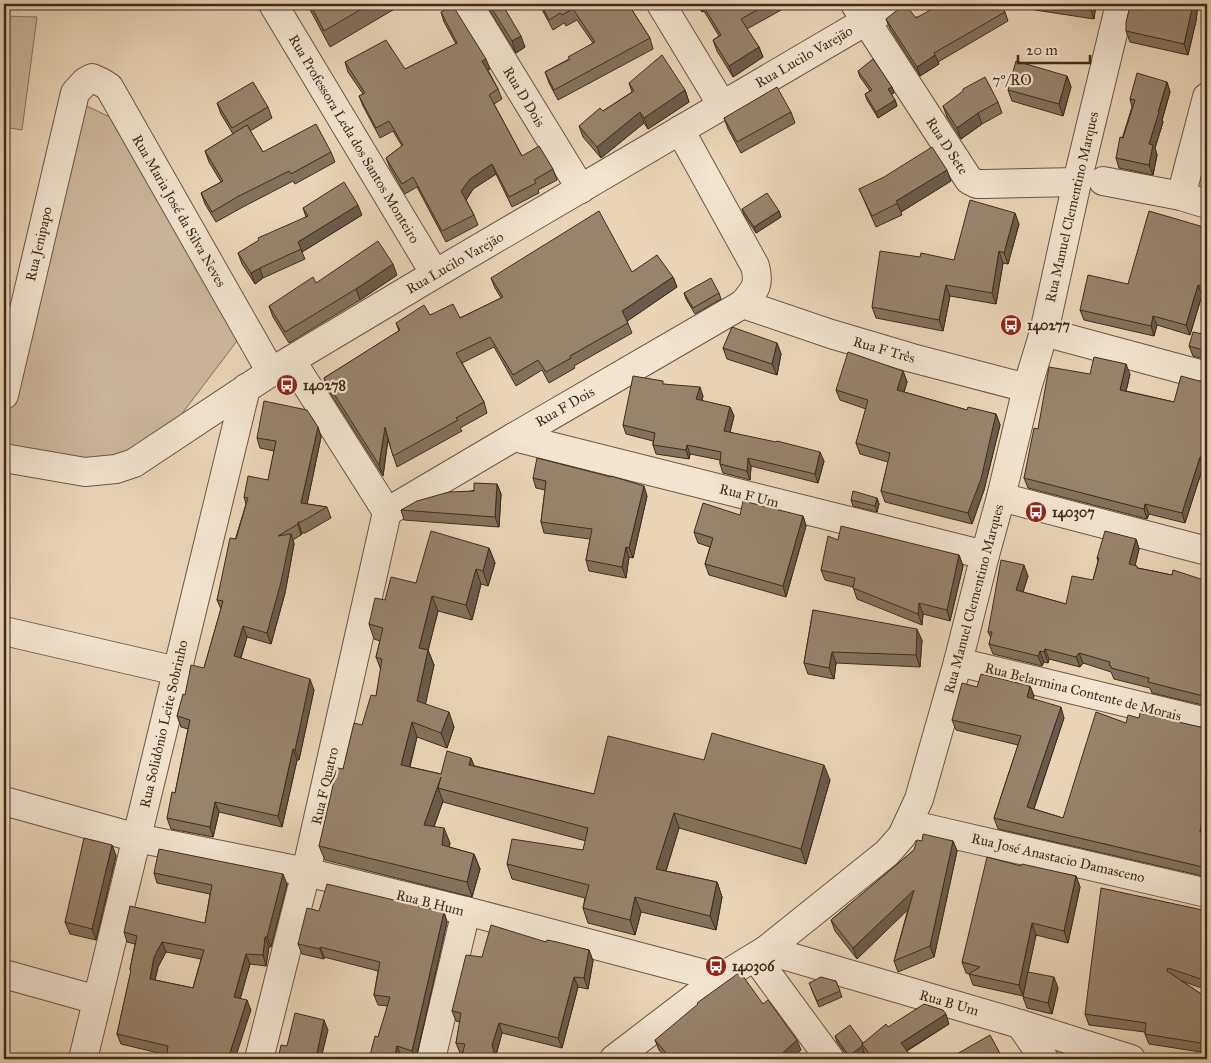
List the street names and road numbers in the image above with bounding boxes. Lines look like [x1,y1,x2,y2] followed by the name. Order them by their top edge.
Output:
[752,22,856,92] street label: Rua Lucilo Varejão
[285,32,423,246] street label: Rua Professora Leda dos Santos Monteiro
[499,64,549,130] street label: Rua D Dois
[1042,110,1103,304] street label: Rua Manuel Clementino Marques
[922,114,972,178] street label: Rua D Sete
[128,132,230,291] street label: Rua Maria José da Silva Neves
[22,205,57,283] street label: Rua Jenipapo
[403,228,507,298] street label: Rua Lucilo Varejão
[851,333,917,367] street label: Rua F Três
[532,383,598,431] street label: Rua F Dois
[717,480,781,512] street label: Rua F Um
[941,502,1008,696] street label: Rua Manuel Clementino Marques
[136,638,192,810] street label: Rua Solidônio Leite Sobrinho
[983,659,1183,725] street label: Rua Belarmina Contente de Morais
[308,746,342,826] street label: Rua F Quatro
[969,830,1146,887] street label: Rua José Anastacio Damasceno
[394,886,466,920] street label: Rua B Hum
[917,986,981,1020] street label: Rua B Um

